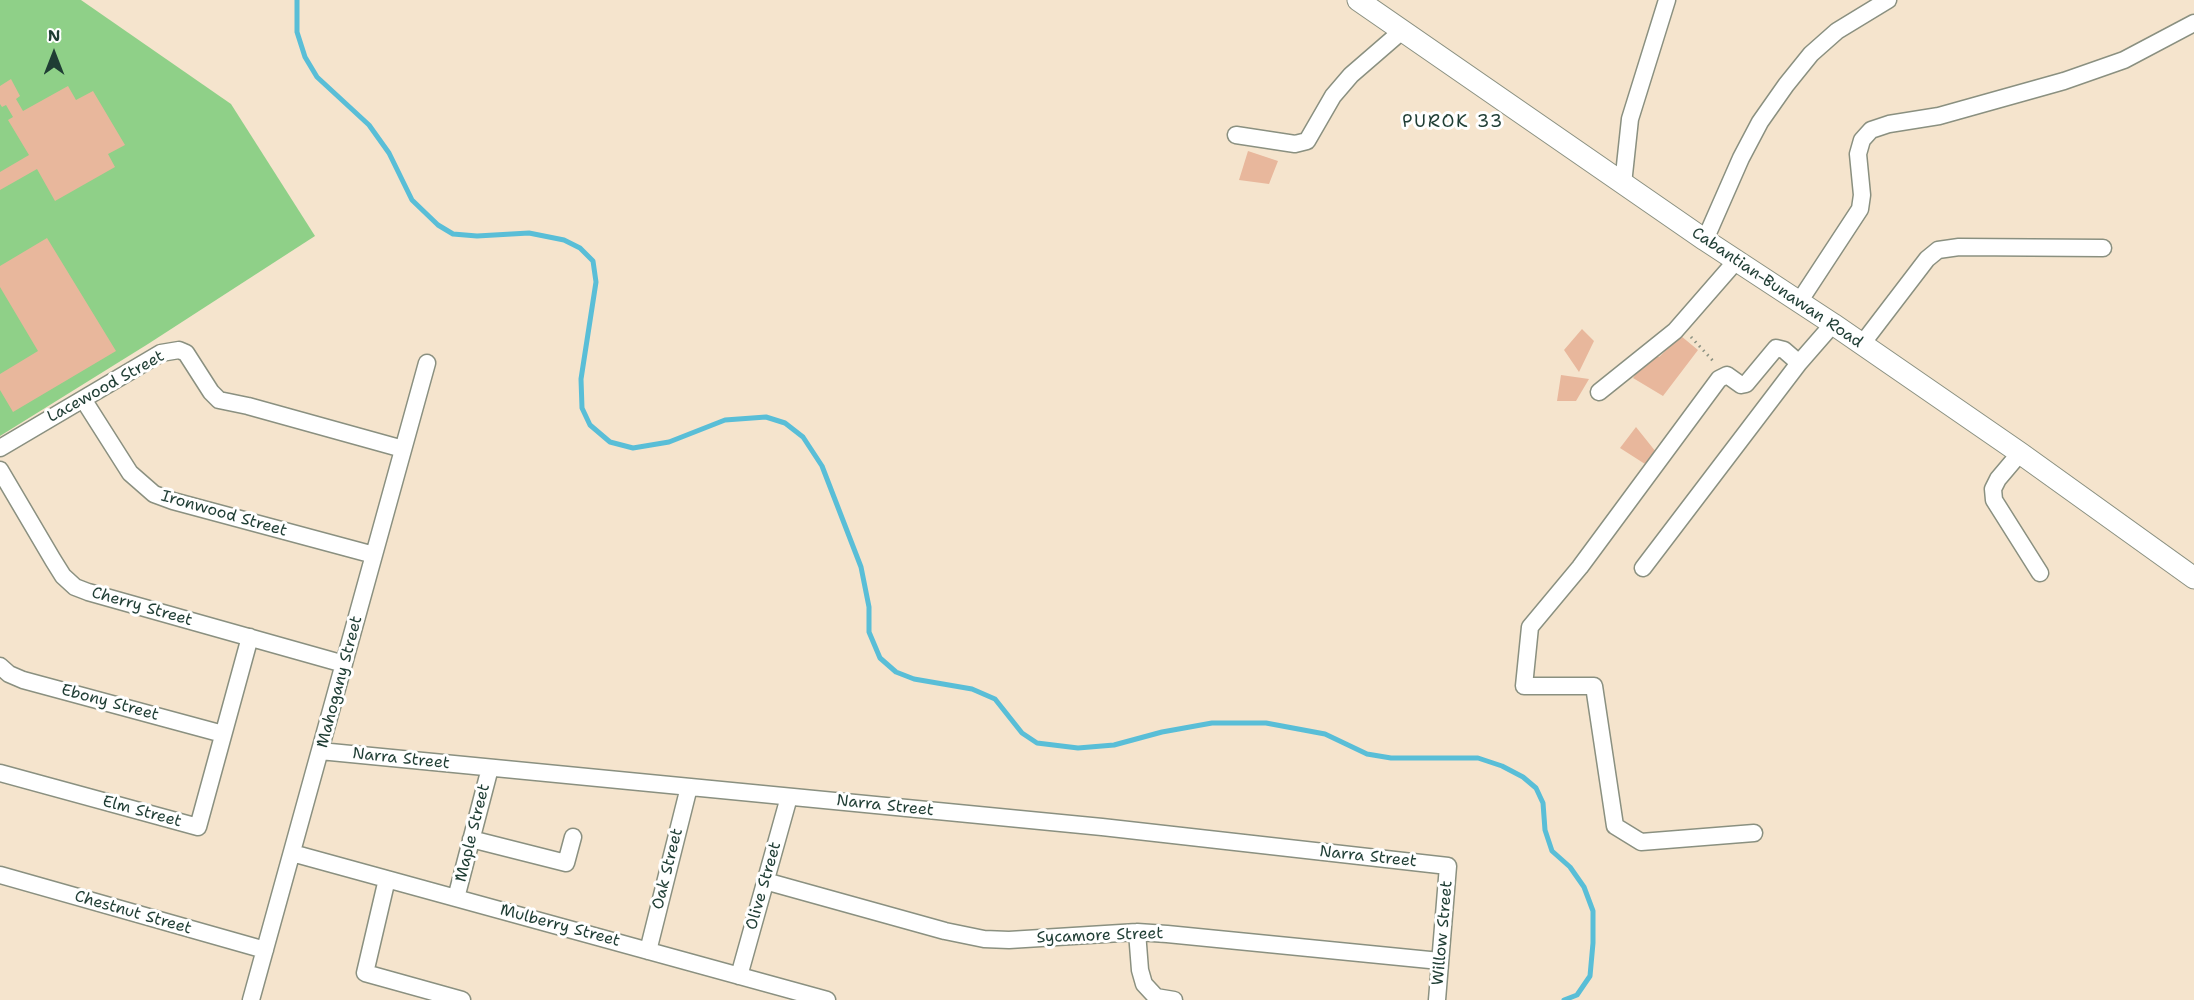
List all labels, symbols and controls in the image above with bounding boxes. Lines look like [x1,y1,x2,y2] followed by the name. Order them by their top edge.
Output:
[24,24,84,84] north arrow
[48,25,60,46] text: N
[1402,111,1504,133] district label: PUROK 33
[1688,224,1866,352] street label: Cabantian-Bunawan Road
[44,347,168,427] street label: Lacewood Street
[159,487,289,541] street label: Ironwood Street
[89,583,195,631] street label: Cherry Street
[313,614,367,750] street label: Mahogany Street
[59,681,161,725] street label: Ebony Street
[351,744,451,774] street label: Narra Street
[452,782,494,884] street label: Maple Street
[835,791,935,821] street label: Narra Street
[100,792,184,832] street label: Elm Street
[649,826,687,912] street label: Oak Street
[742,840,786,932] street label: Olive Street
[1318,842,1418,872] street label: Narra Street
[1429,880,1457,986] street label: Willow Street
[72,887,194,939] street label: Chestnut Street
[498,901,622,951] street label: Mulberry Street
[1036,924,1164,948] street label: Sycamore Street

